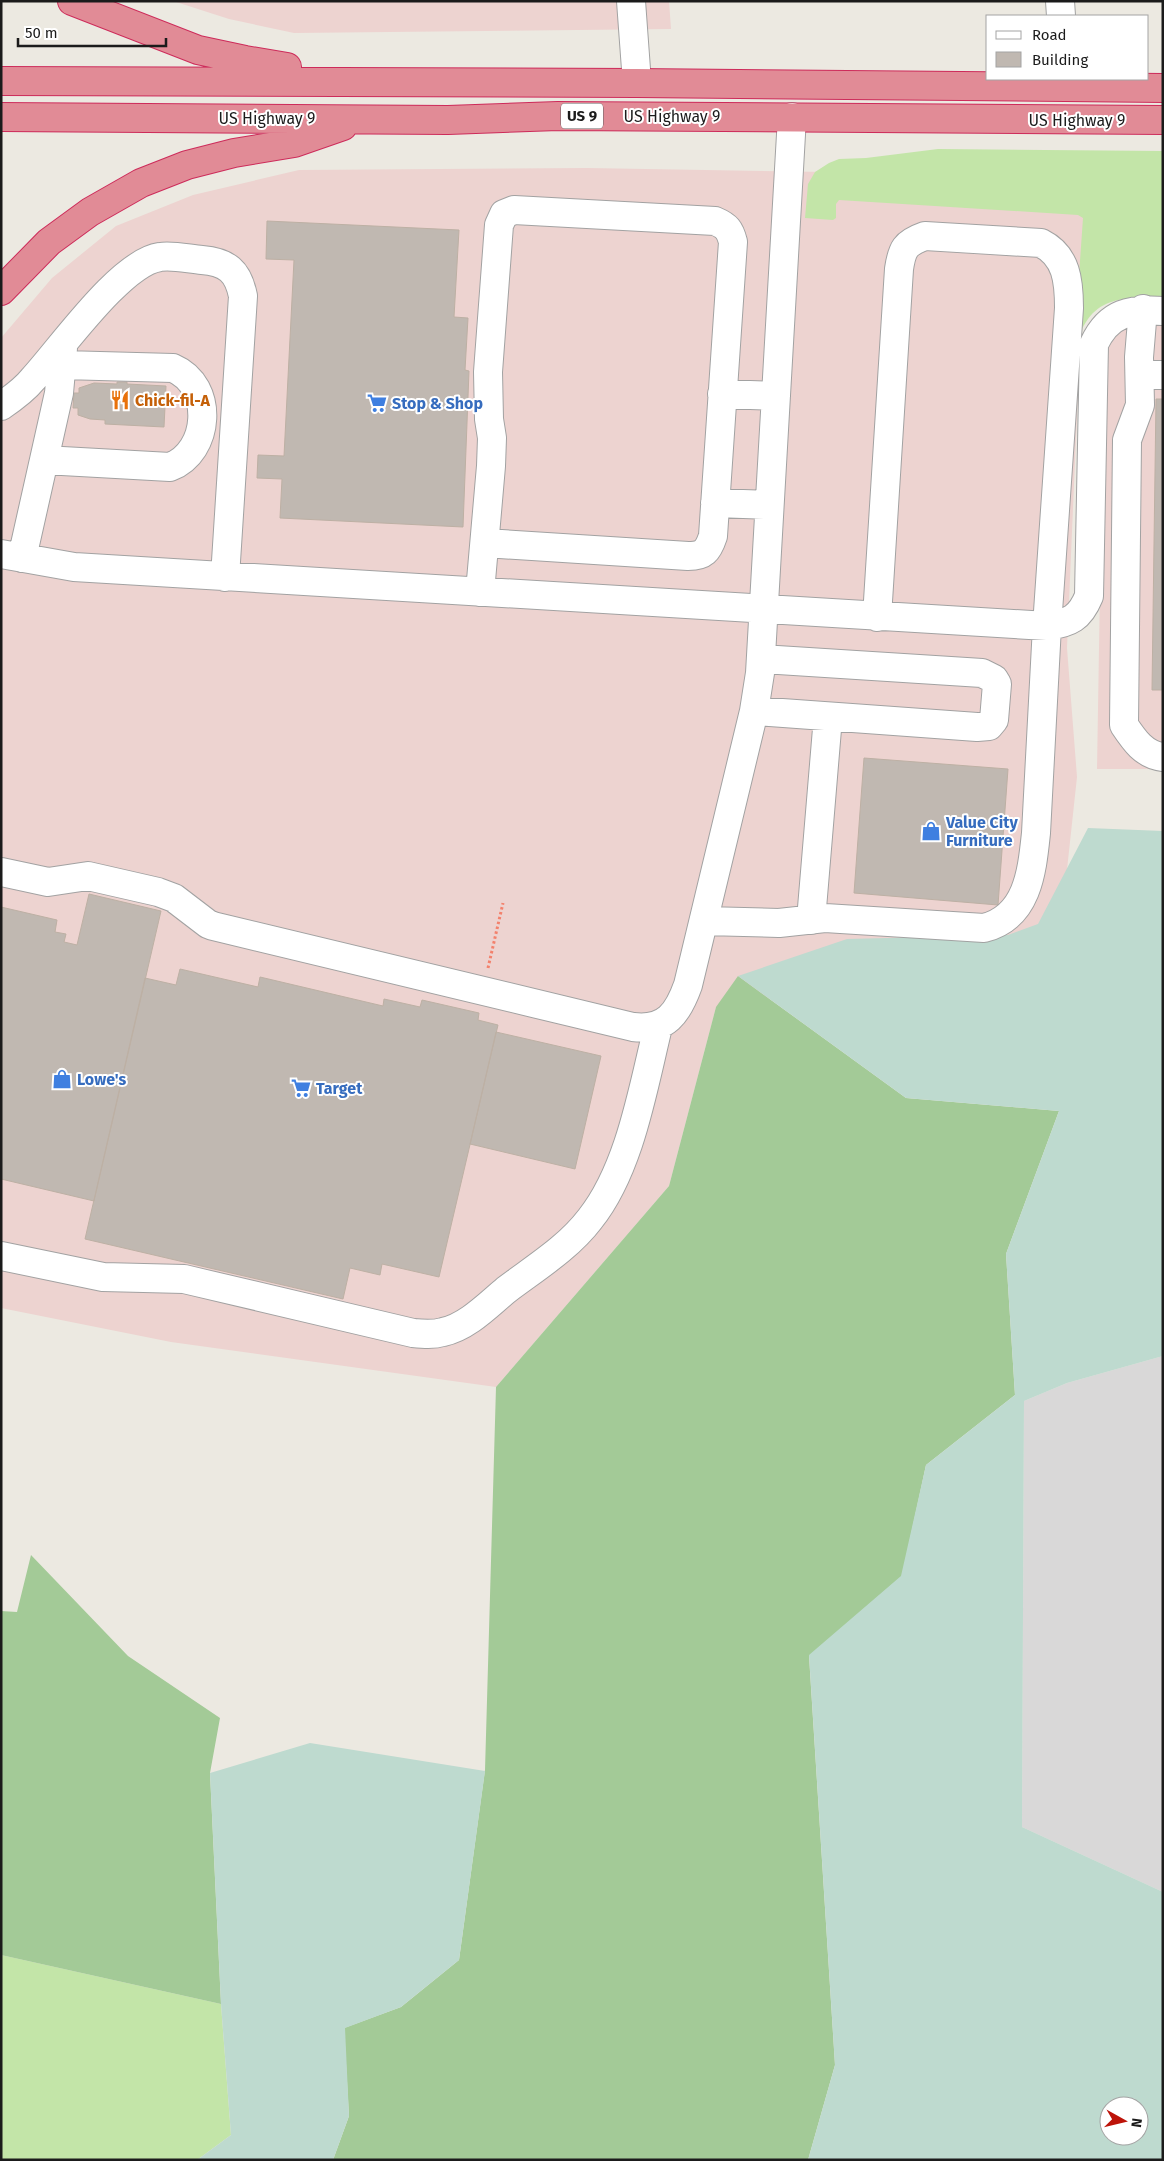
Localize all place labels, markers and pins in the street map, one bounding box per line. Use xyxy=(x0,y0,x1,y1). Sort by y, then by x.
restaurant icon: Chick-fil-A xyxy=(109,389,131,411)
place label: Chick-fil-A xyxy=(135,391,211,410)
supermarket icon: Stop & Shop xyxy=(366,392,388,414)
place label: Stop & Shop xyxy=(392,394,483,413)
place label: Value City Furniture xyxy=(945,813,1018,850)
shop icon: Value City Furniture xyxy=(920,820,942,842)
shop icon: Lowe's xyxy=(51,1068,73,1090)
place label: Lowe's xyxy=(77,1070,126,1089)
supermarket icon: Target xyxy=(290,1077,312,1099)
place label: Target xyxy=(316,1079,363,1098)

